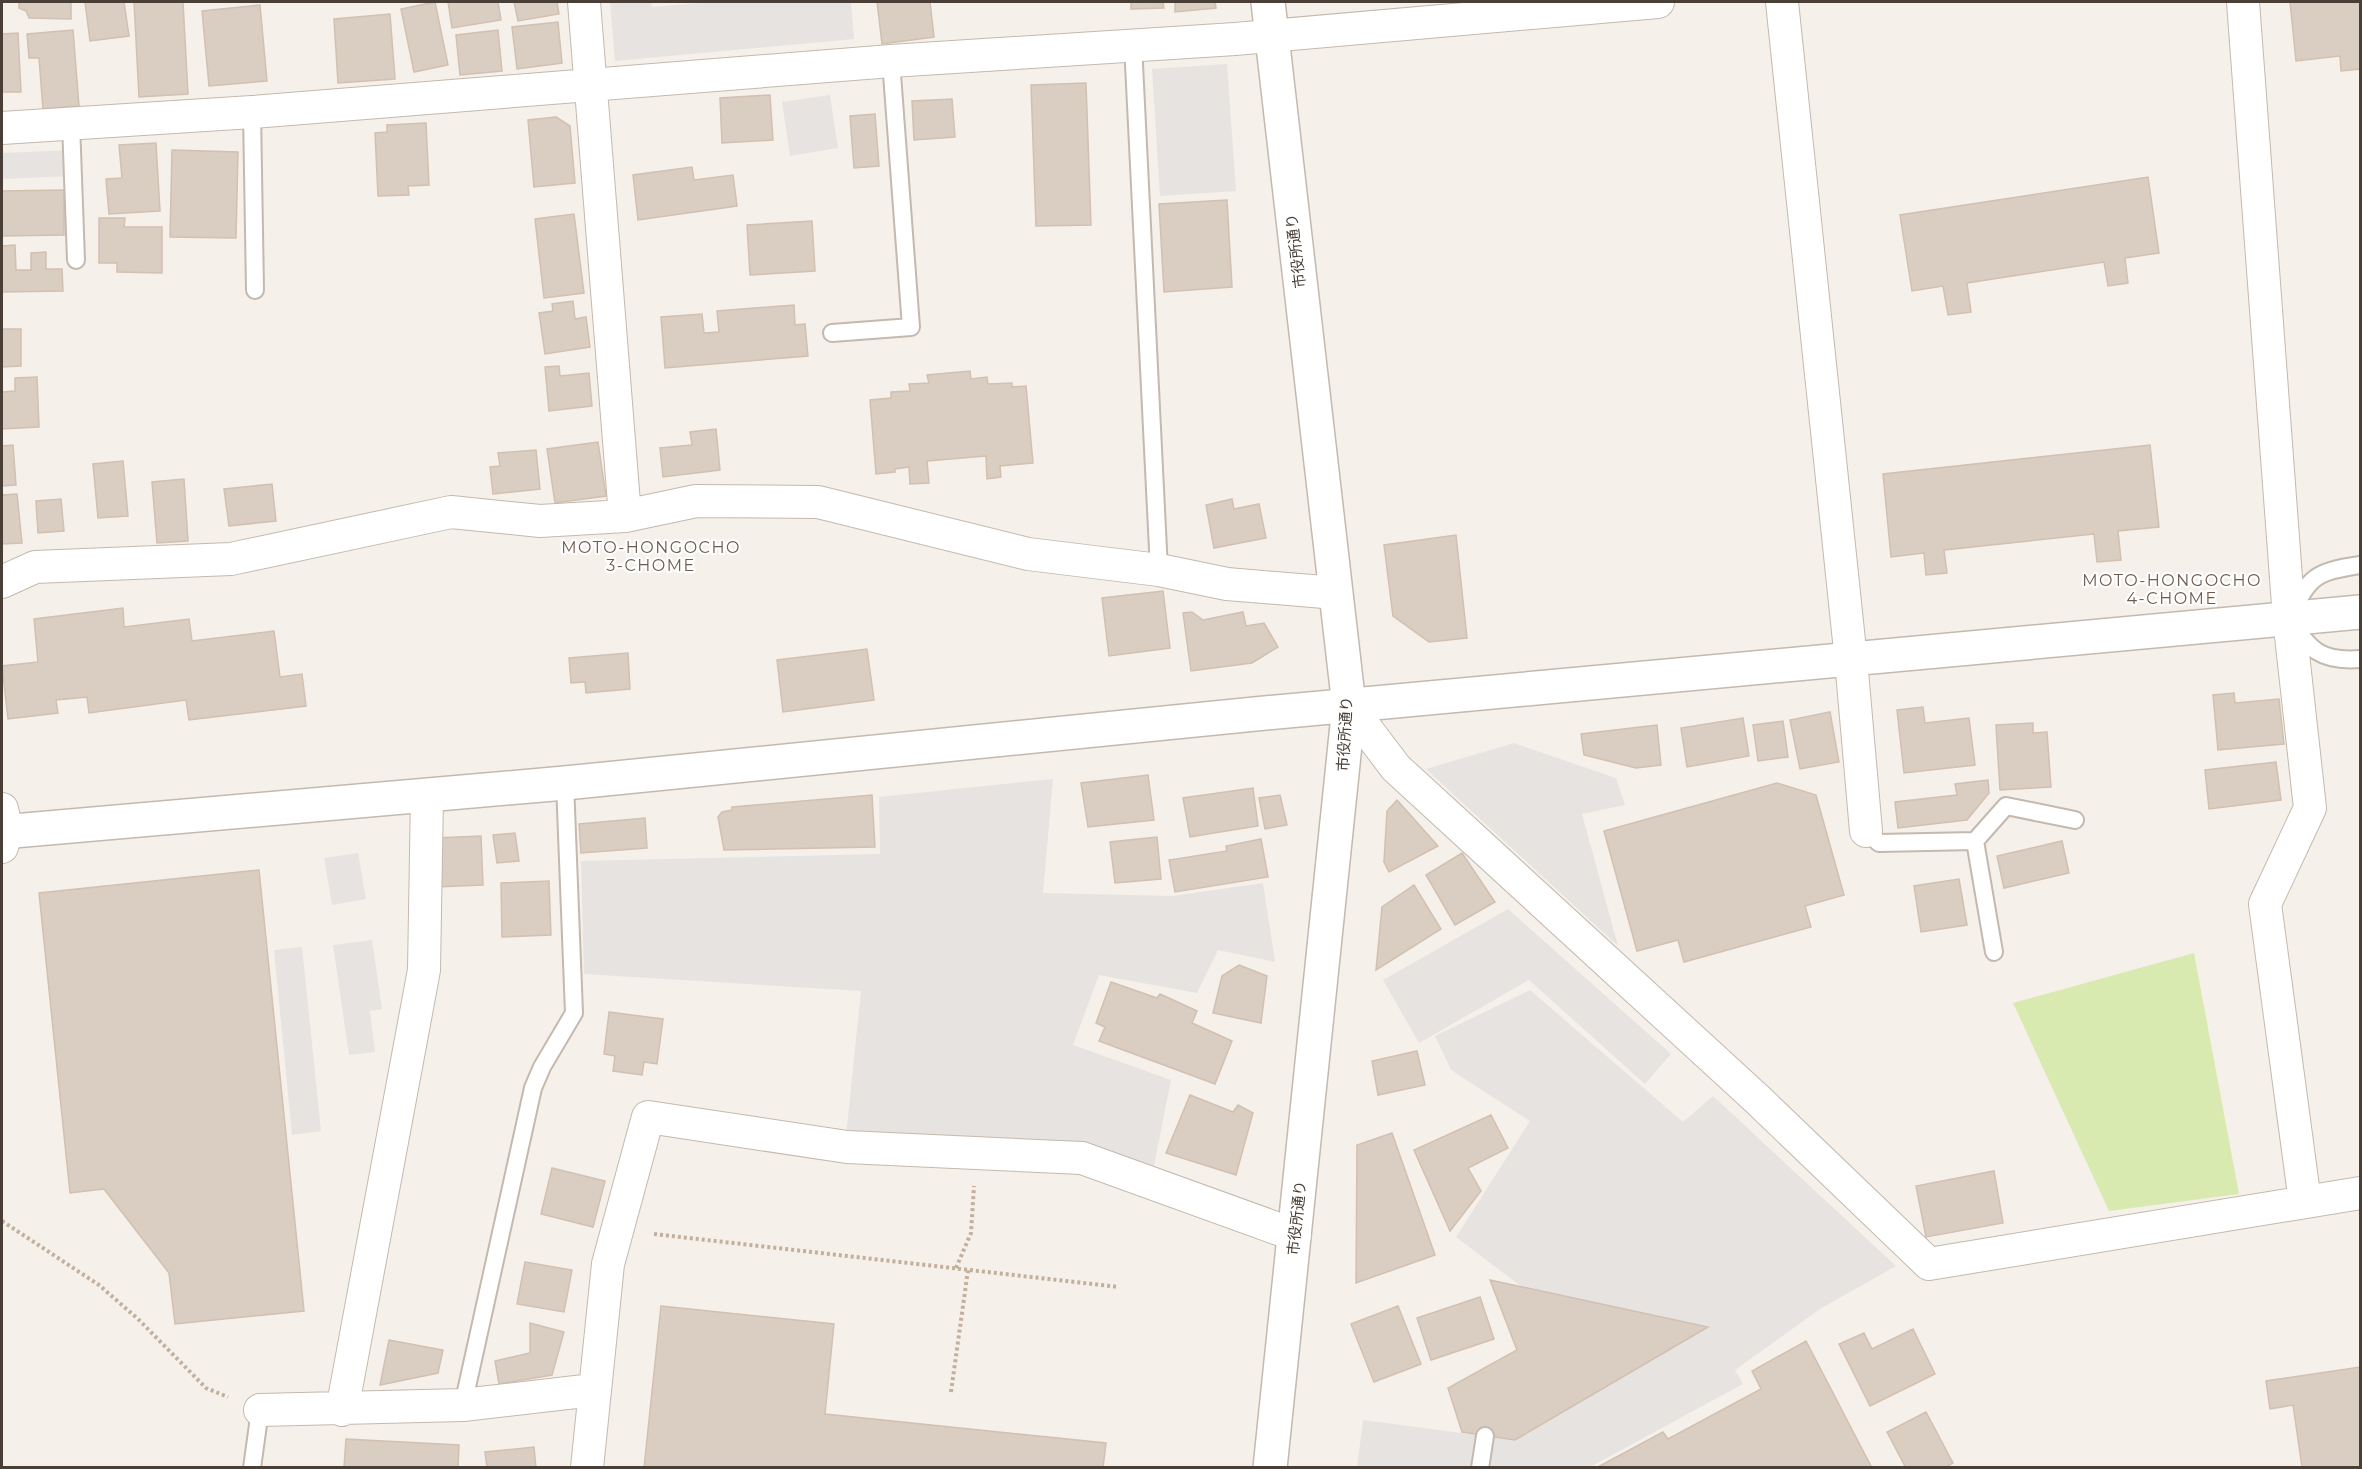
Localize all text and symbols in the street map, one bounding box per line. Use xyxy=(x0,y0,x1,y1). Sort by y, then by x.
street label: 市役所通り xyxy=(1282,213,1310,289)
district label: MOTO-HONGOCHO 3-CHOME xyxy=(561,538,741,575)
district label: MOTO-HONGOCHO 4-CHOME xyxy=(2082,571,2262,608)
street label: 市役所通り xyxy=(1333,696,1356,772)
street label: 市役所通り xyxy=(1283,1180,1310,1256)

